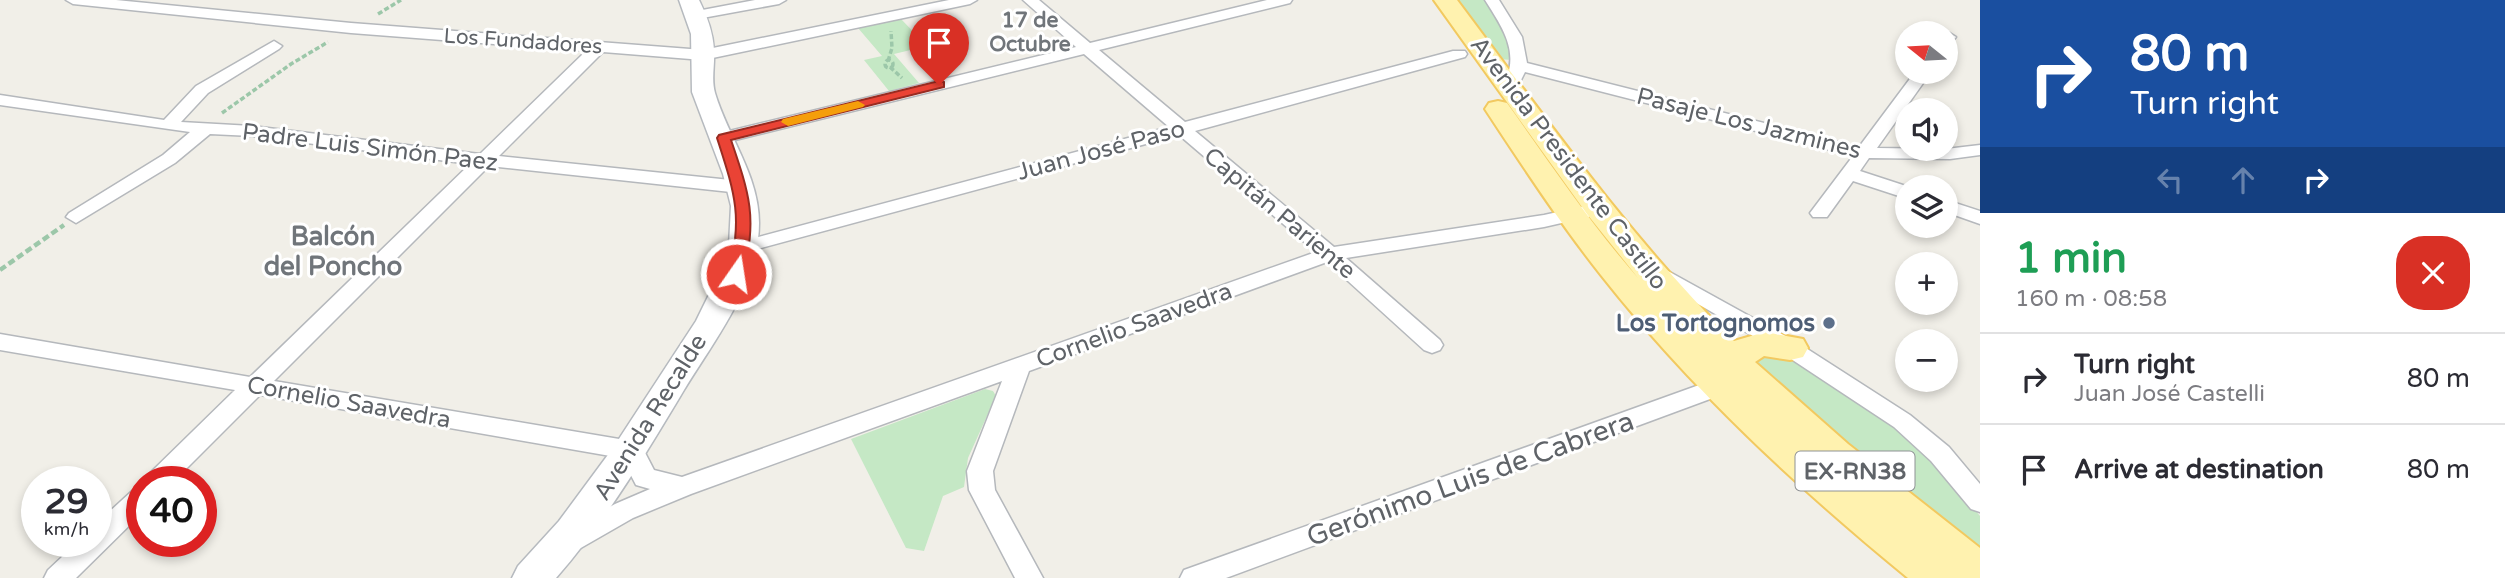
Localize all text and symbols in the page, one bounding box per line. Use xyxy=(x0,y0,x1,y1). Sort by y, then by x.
district label: 17 de Octubre xyxy=(989,8,1071,57)
pin xyxy=(909,13,969,85)
north arrow xyxy=(1895,21,1958,84)
map controls xyxy=(1895,21,1958,392)
street label: Los Fundadores xyxy=(443,23,603,60)
icon: arrive xyxy=(920,24,958,62)
text: 80 m xyxy=(2130,25,2249,84)
icon: right xyxy=(2015,28,2106,119)
street label: Avenida Presidente Castillo xyxy=(1464,31,1673,296)
street label: Pasaje Los Jazmines xyxy=(1634,82,1864,165)
text: Turn right xyxy=(2130,85,2279,123)
button: sound xyxy=(1895,98,1958,161)
street label: Juan José Paso xyxy=(1014,114,1188,187)
street label: Padre Luis Simón Paez xyxy=(240,117,500,178)
street label: Capitán Pariente xyxy=(1198,141,1362,285)
icon: left xyxy=(2151,161,2189,199)
icon: ahead xyxy=(2224,161,2262,199)
icon: right xyxy=(2297,161,2335,199)
button: layers xyxy=(1895,175,1958,238)
district label: Balcón del Poncho xyxy=(264,221,402,282)
text: 1 min xyxy=(2015,233,2127,284)
button: close xyxy=(2396,236,2470,310)
position arrow xyxy=(699,237,773,311)
button: + xyxy=(1895,252,1958,315)
street label: Cornelio Saavedra xyxy=(1032,277,1236,374)
text: 160 m · 08:58 xyxy=(2015,285,2167,313)
place label: Los Tortognomos xyxy=(1616,309,1815,338)
marker: Los Tortognomos xyxy=(1821,315,1837,331)
street label: Avenida Recalde xyxy=(588,329,713,506)
button: − xyxy=(1895,329,1958,392)
text: Turn right xyxy=(2074,349,2195,380)
icon: right xyxy=(2015,360,2053,398)
text: 80 m xyxy=(2407,363,2470,394)
street label: Cornelio Saavedra xyxy=(245,370,453,435)
text: Juan José Castelli xyxy=(2074,380,2265,408)
street label: Gerónimo Luis de Cabrera xyxy=(1302,404,1639,554)
icon: arrive xyxy=(2015,451,2053,489)
road number: EX-RN38 xyxy=(1796,452,1914,491)
text: Arrive at destination xyxy=(2074,454,2324,485)
text: 80 m xyxy=(2407,454,2470,485)
speed limit sign: 40 xyxy=(126,466,217,557)
text: 29 xyxy=(45,481,88,523)
text: km/h xyxy=(44,518,89,540)

